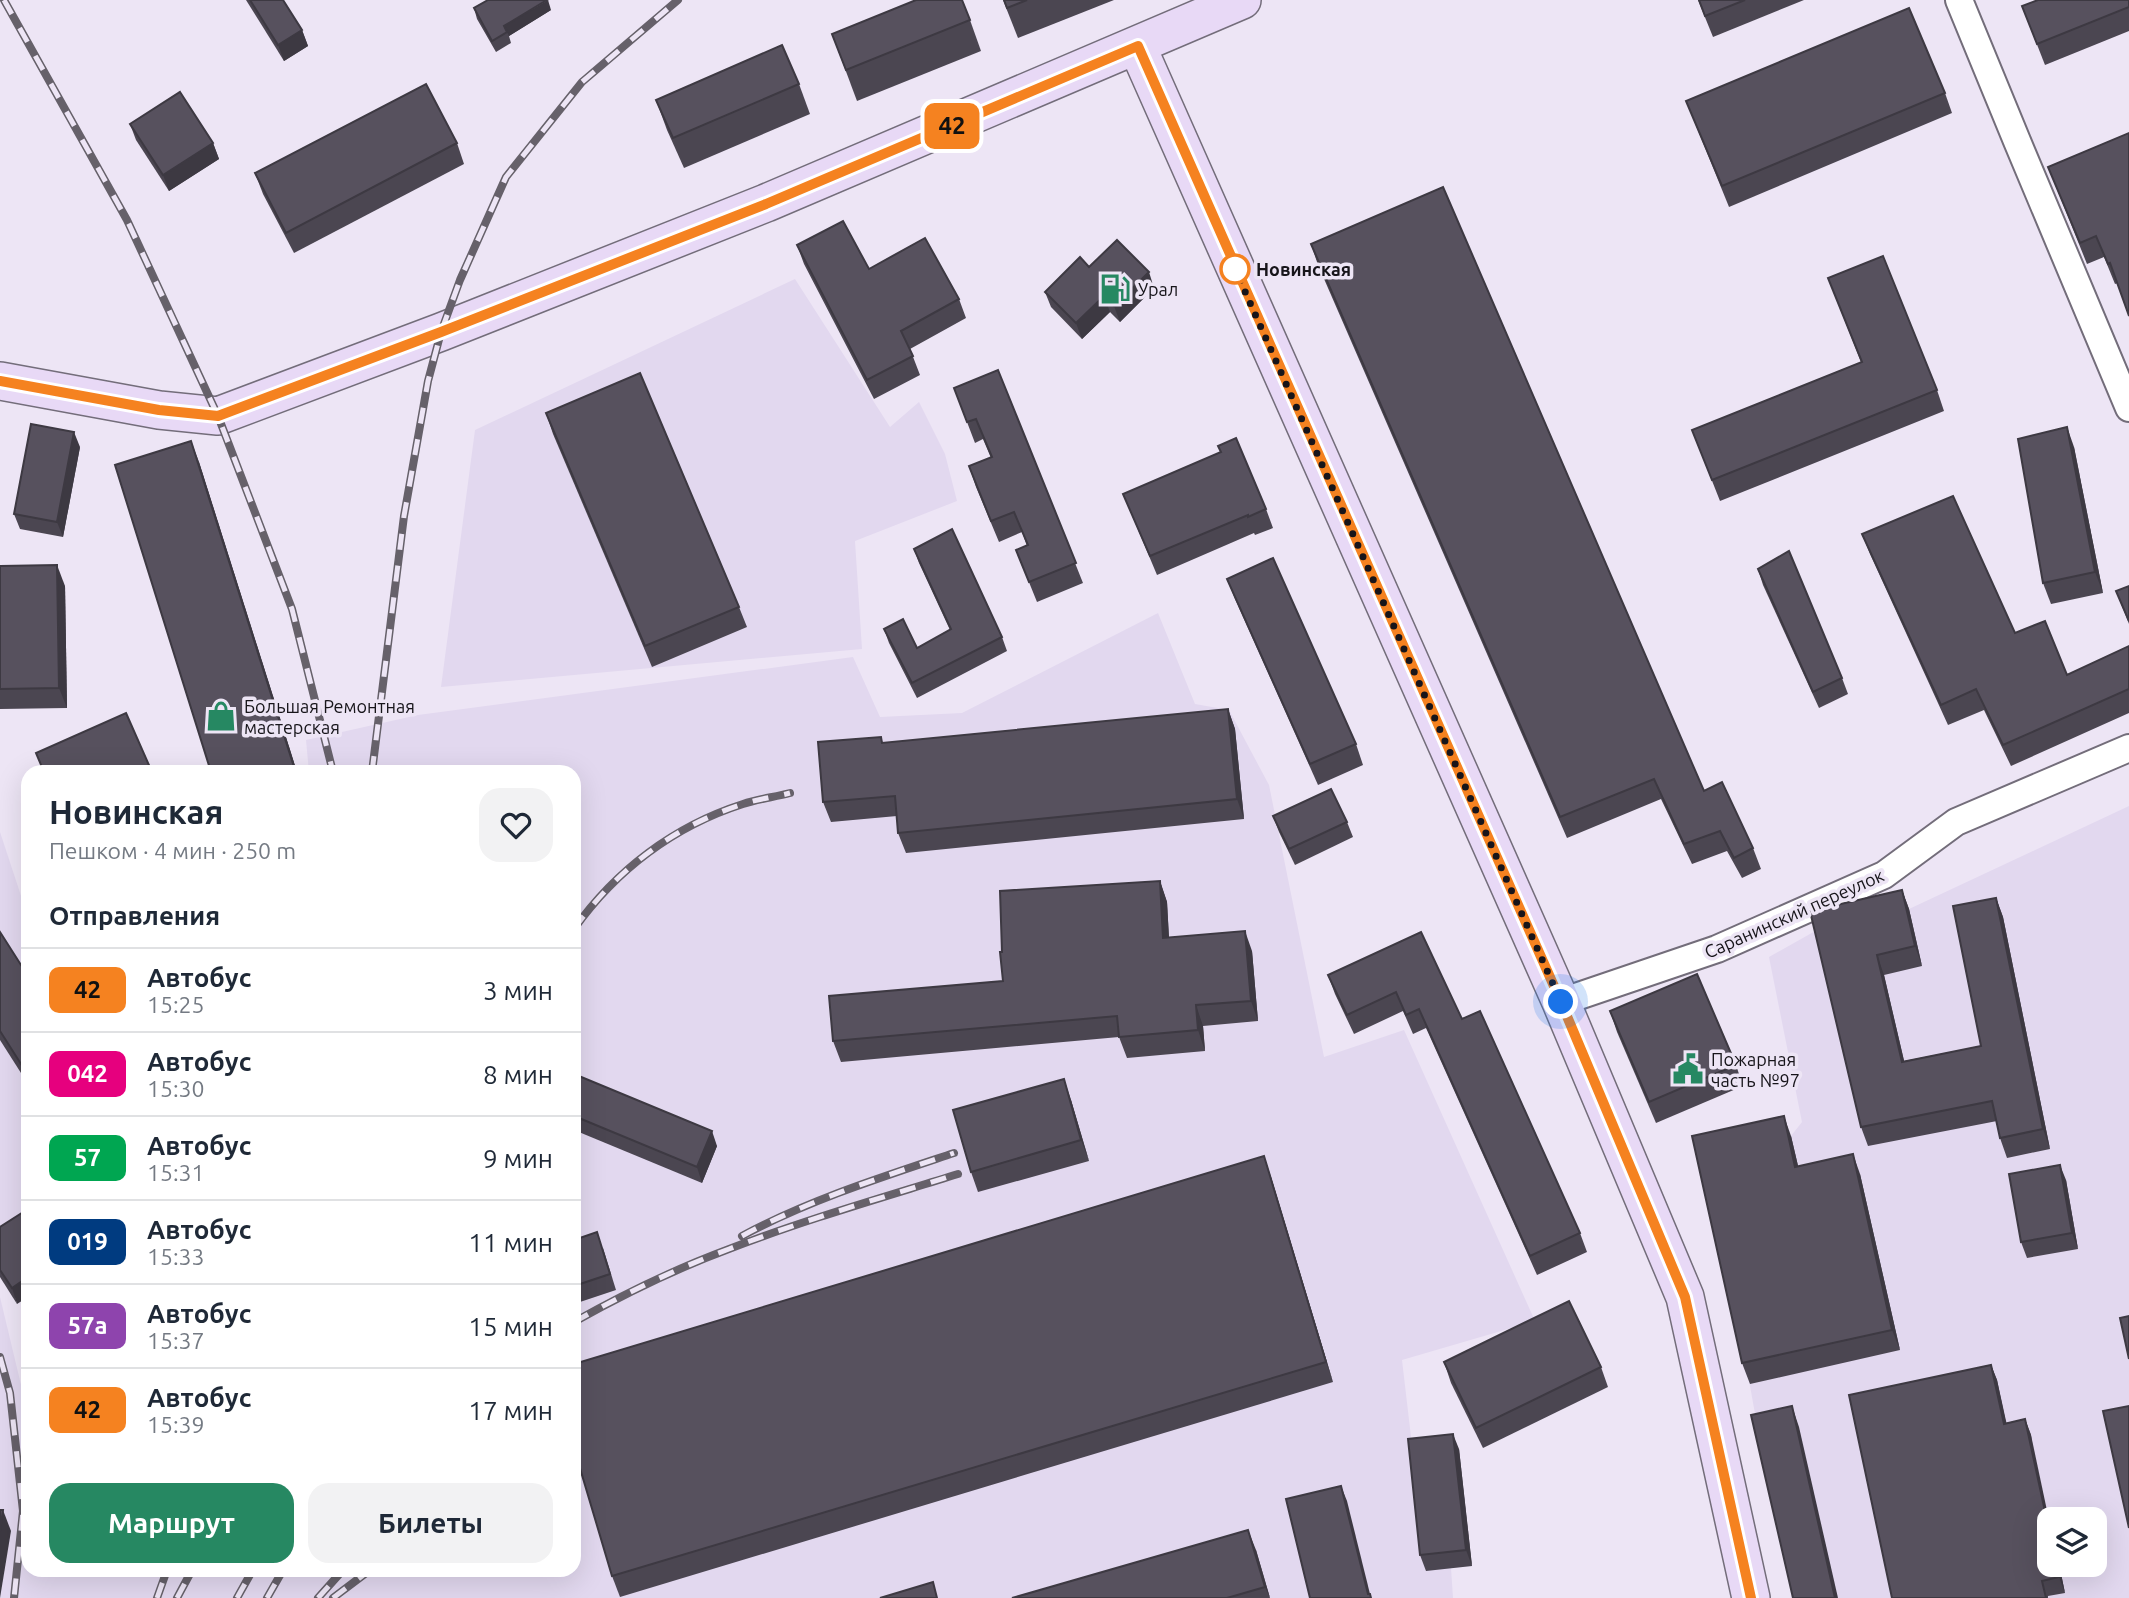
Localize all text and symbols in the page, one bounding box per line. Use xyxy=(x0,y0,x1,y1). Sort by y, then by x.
line badge: 42 xyxy=(920,103,984,149)
text: 42 xyxy=(938,112,966,139)
marker: Новинская xyxy=(1220,254,1250,284)
place label: Новинская xyxy=(1256,259,1351,279)
fuel station icon: Урал xyxy=(1098,272,1132,306)
place label: Урал xyxy=(1138,279,1178,299)
place label: Большая Ремонтная мастерская xyxy=(244,696,415,737)
shop icon: Большая Ремонтная мастерская xyxy=(204,699,238,733)
button: heart xyxy=(479,788,553,862)
text: Новинская xyxy=(49,793,223,830)
text: Пешком · 4 мин · 250 m xyxy=(49,838,296,863)
street label: Саранинский переулок xyxy=(1701,864,1887,962)
text: Отправления xyxy=(49,901,220,930)
text: Автобус xyxy=(147,963,251,992)
text: 42 xyxy=(74,976,101,1003)
text: 3 мин xyxy=(483,976,553,1005)
your location xyxy=(1543,984,1578,1019)
text: 15:25 xyxy=(147,992,205,1017)
text: Автобус xyxy=(147,1047,251,1076)
place label: Пожарная часть №97 xyxy=(1711,1049,1800,1090)
public building icon: Пожарная часть №97 xyxy=(1671,1052,1705,1086)
text: 042 xyxy=(67,1060,108,1087)
text: 8 мин xyxy=(483,1060,553,1089)
text: 15:30 xyxy=(147,1076,205,1101)
text: Автобус xyxy=(147,1131,251,1160)
text: 57 xyxy=(74,1144,101,1171)
text: 9 мин xyxy=(483,1144,553,1173)
text: 15:31 xyxy=(147,1160,205,1185)
text: Автобус xyxy=(147,1215,251,1244)
text: 019 xyxy=(67,1228,108,1255)
text: 11 мин xyxy=(468,1228,553,1257)
text: 15:33 xyxy=(147,1244,205,1269)
text: Автобус xyxy=(147,1299,251,1328)
text: 57а xyxy=(67,1312,108,1339)
text: 15 мин xyxy=(468,1312,553,1341)
text: 15:37 xyxy=(147,1328,205,1353)
text: Автобус xyxy=(147,1383,251,1412)
text: 42 xyxy=(74,1396,101,1423)
text: 17 мин xyxy=(468,1396,553,1425)
text: 15:39 xyxy=(147,1412,205,1437)
button: Маршрут xyxy=(49,1483,294,1563)
button: Билеты xyxy=(308,1483,553,1563)
map controls xyxy=(2037,1507,2107,1577)
button: layers xyxy=(2037,1507,2107,1577)

